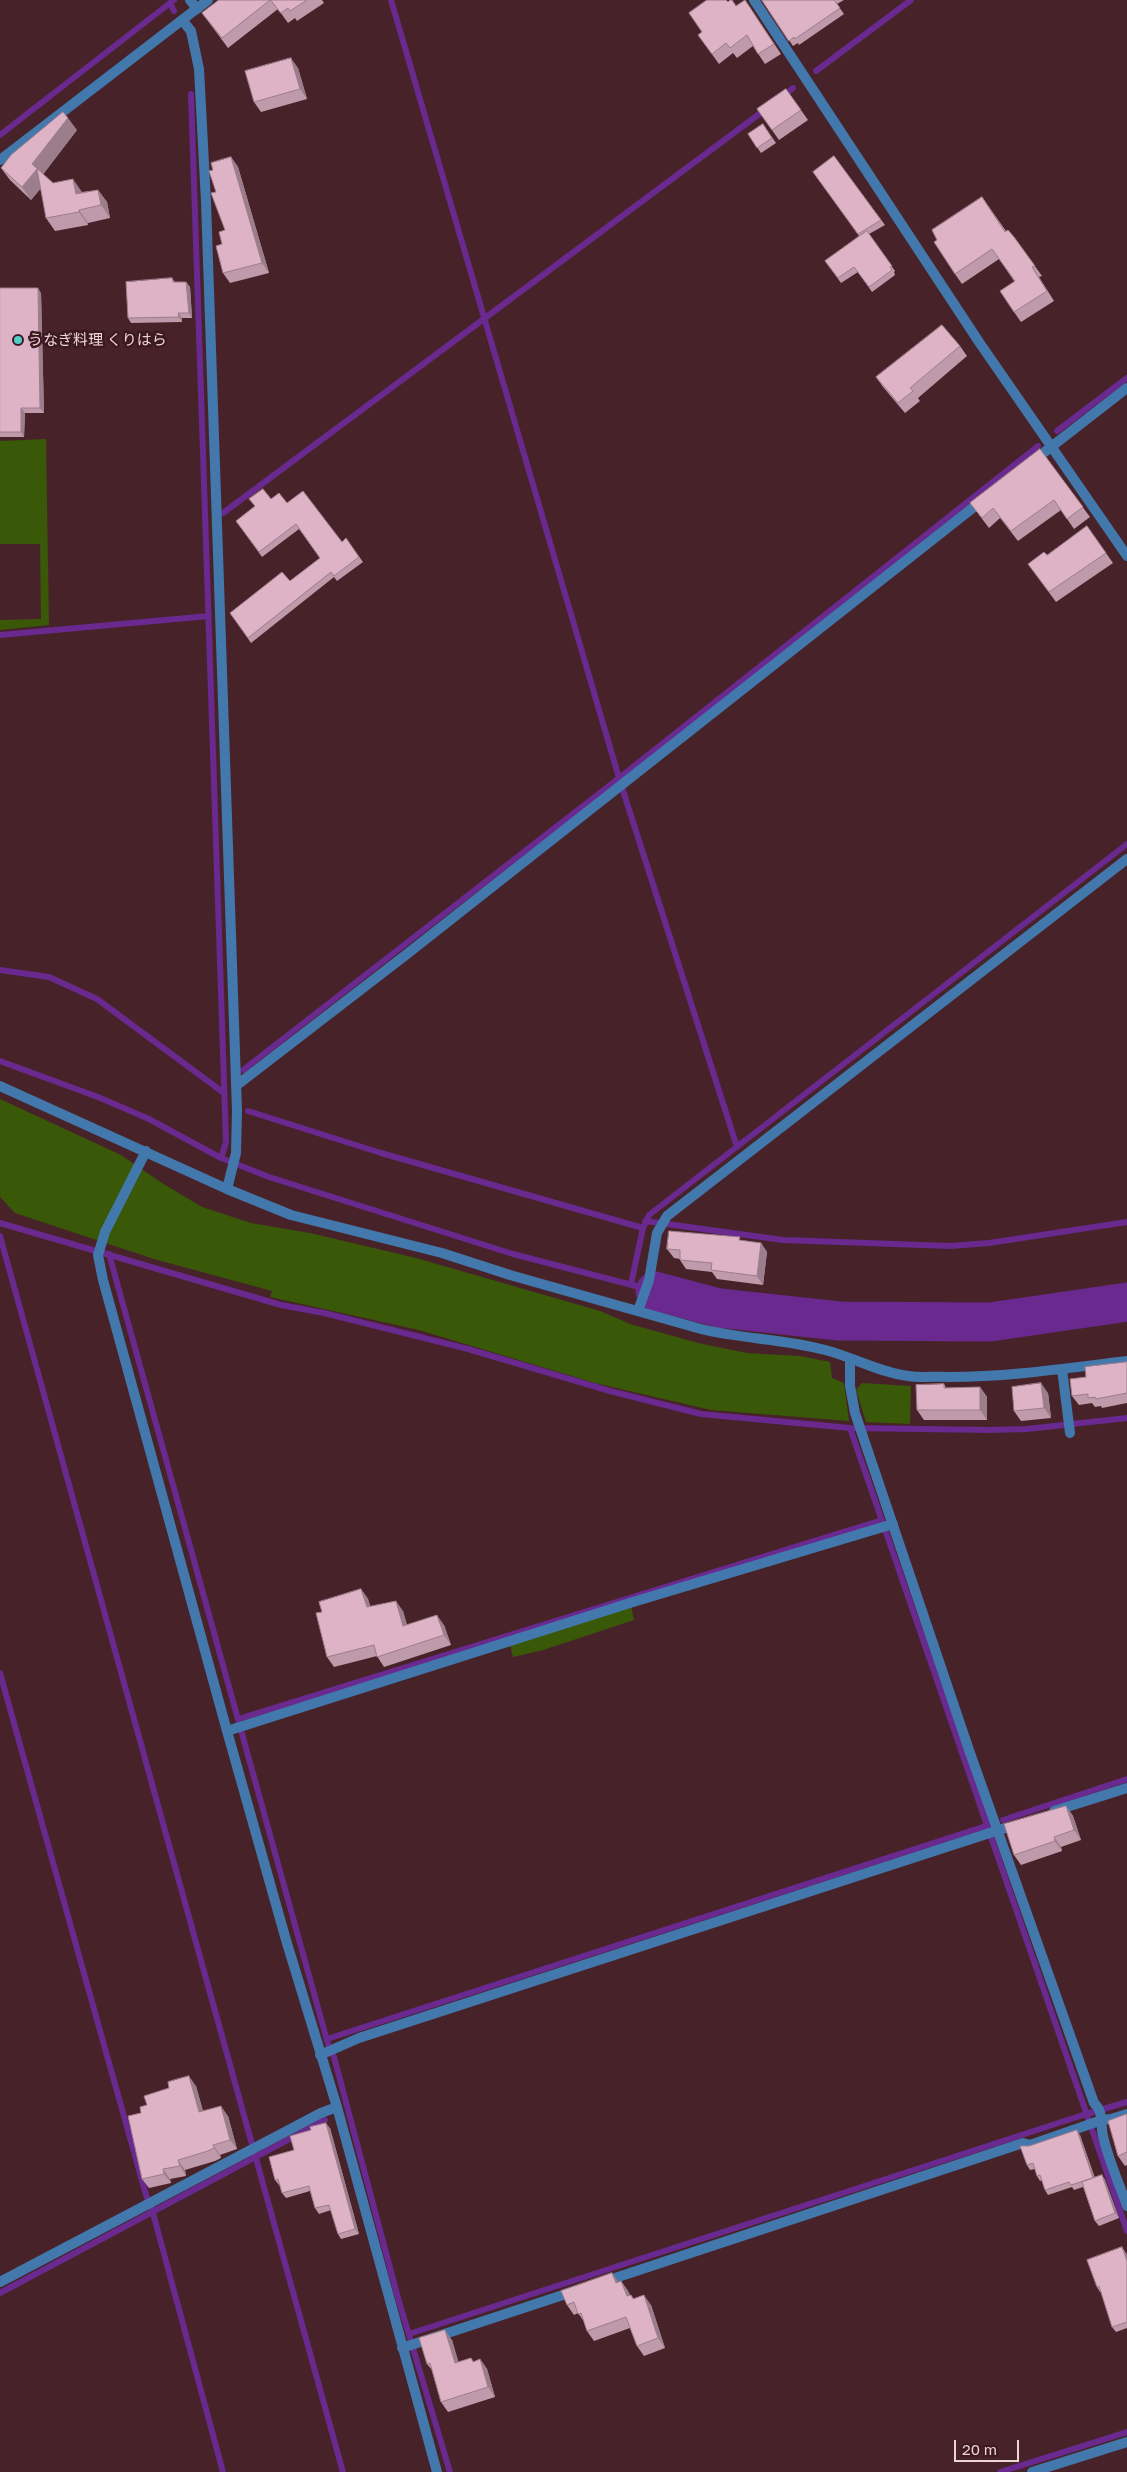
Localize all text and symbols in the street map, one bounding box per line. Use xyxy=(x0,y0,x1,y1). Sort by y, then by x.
place label: うなぎ料理 くりはら xyxy=(28,331,167,349)
marker: うなぎ料理 くりはら xyxy=(12,334,24,346)
scale bar xyxy=(957,2430,1022,2462)
text: 20 m xyxy=(962,2440,997,2458)

